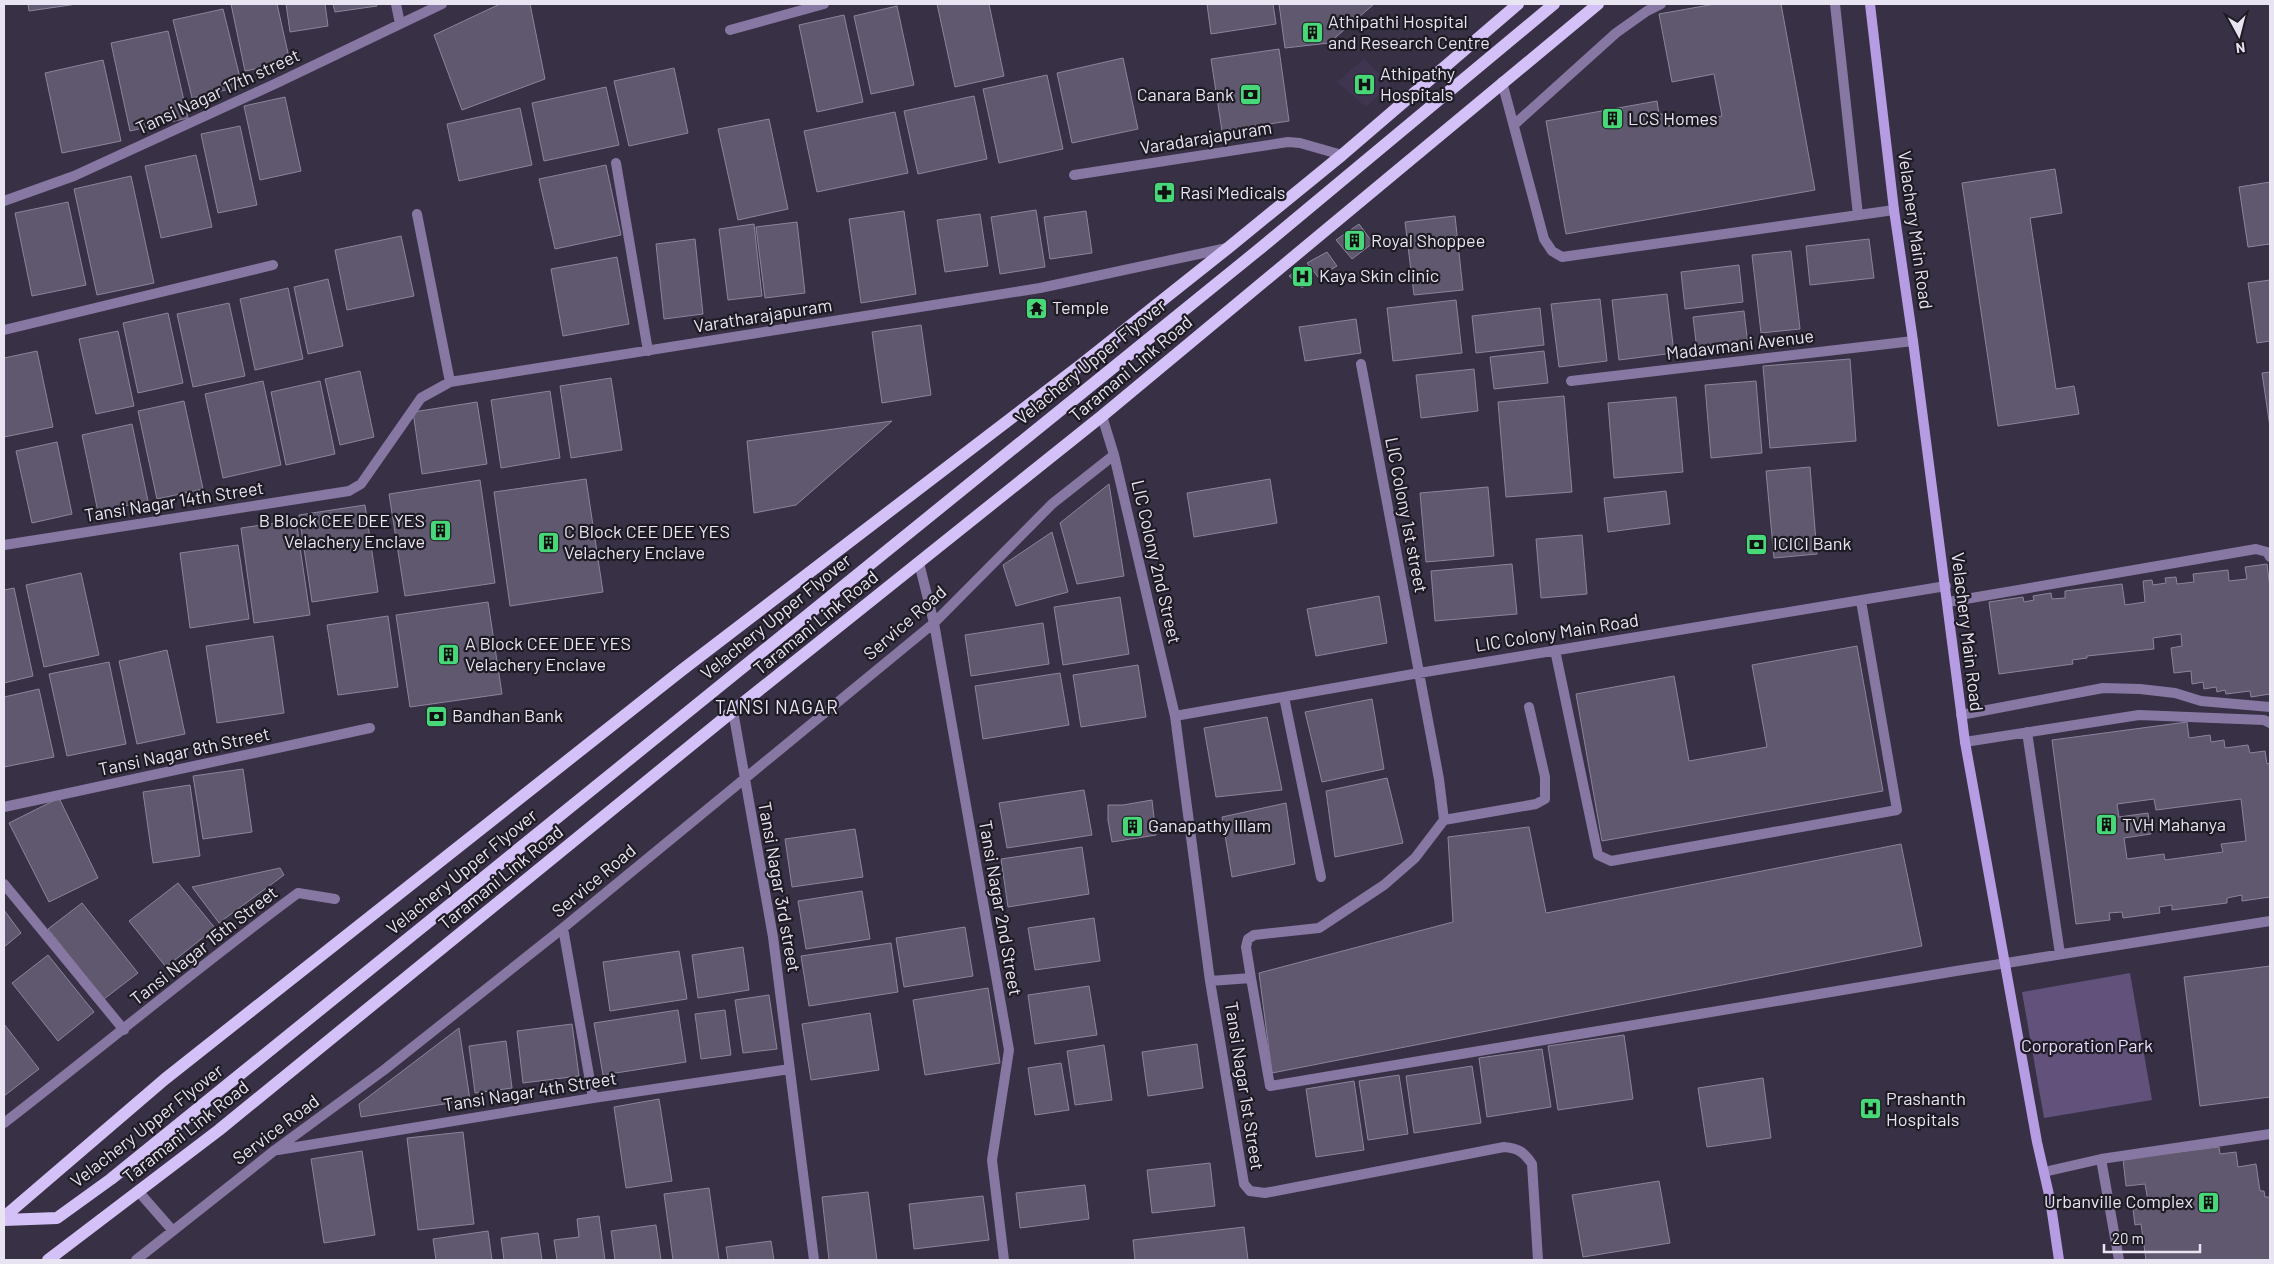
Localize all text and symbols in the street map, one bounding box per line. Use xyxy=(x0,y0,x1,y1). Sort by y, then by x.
place label: Athipathi Hospital and Research Centre xyxy=(1328,10,1490,53)
north arrow xyxy=(2214,10,2264,60)
building icon: Athipathi Hospital and Research Centre xyxy=(1300,20,1324,44)
text: N xyxy=(2235,39,2246,57)
street label: Tansi Nagar 17th street xyxy=(132,44,303,139)
place label: Athipathy Hospitals xyxy=(1380,62,1455,105)
hospital icon: Athipathy Hospitals xyxy=(1352,72,1376,96)
place label: Canara Bank xyxy=(1137,83,1234,105)
bank icon: Canara Bank xyxy=(1238,83,1262,107)
building icon: LCS Homes xyxy=(1600,107,1624,131)
place label: LCS Homes xyxy=(1628,107,1718,129)
street label: Varadarajapuram xyxy=(1138,116,1273,158)
street label: Velachery Main Road xyxy=(1894,149,1938,311)
pharmacy icon: Rasi Medicals xyxy=(1152,181,1176,205)
place label: Rasi Medicals xyxy=(1180,181,1285,203)
building icon: Royal Shoppee xyxy=(1343,229,1367,253)
place label: Royal Shoppee xyxy=(1371,229,1485,251)
hospital icon: Kaya Skin clinic xyxy=(1291,264,1315,288)
place label: Kaya Skin clinic xyxy=(1319,264,1439,286)
street label: Varatharajapuram xyxy=(692,293,833,337)
street label: Velachery Upper Flyover xyxy=(1011,293,1170,429)
temple icon: Temple xyxy=(1024,296,1048,320)
place label: Temple xyxy=(1052,296,1109,318)
street label: Taramani Link Road xyxy=(1064,310,1196,426)
street label: Madavmani Avenue xyxy=(1665,324,1815,364)
street label: LIC Colony 1st street xyxy=(1381,435,1433,594)
street label: Tansi Nagar 14th Street xyxy=(83,476,265,526)
street label: LIC Colony 2nd Street xyxy=(1127,478,1187,646)
place label: B Block CEE DEE YES Velachery Enclave xyxy=(259,509,425,552)
building icon: B Block CEE DEE YES Velachery Enclave xyxy=(429,519,453,543)
place label: C Block CEE DEE YES Velachery Enclave xyxy=(564,520,730,563)
building icon: C Block CEE DEE YES Velachery Enclave xyxy=(536,530,560,554)
bank icon: ICICI Bank xyxy=(1745,532,1769,556)
place label: ICICI Bank xyxy=(1773,532,1852,554)
street label: Velachery Upper Flyover xyxy=(696,548,855,684)
street label: Velachery Main Road xyxy=(1947,551,1989,713)
street label: Taramani Link Road xyxy=(749,565,882,679)
street label: Service Road xyxy=(858,580,950,664)
street label: LIC Colony Main Road xyxy=(1473,608,1640,656)
place label: A Block CEE DEE YES Velachery Enclave xyxy=(465,632,631,675)
building icon: A Block CEE DEE YES Velachery Enclave xyxy=(437,642,461,666)
district label: TANSI NAGAR xyxy=(715,695,839,718)
bank icon: Bandhan Bank xyxy=(424,704,448,728)
place label: Bandhan Bank xyxy=(452,704,563,726)
street label: Tansi Nagar 8th Street xyxy=(96,722,271,780)
street label: Tansi Nagar 3rd street xyxy=(754,800,806,974)
street label: Velachery Upper Flyover xyxy=(382,803,541,939)
building icon: TVH Mahanya xyxy=(2094,813,2118,837)
place label: TVH Mahanya xyxy=(2122,813,2226,835)
building icon: Ganapathy Illam xyxy=(1120,814,1144,838)
place label: Ganapathy Illam xyxy=(1148,814,1271,836)
street label: Tansi Nagar 2nd Street xyxy=(975,818,1027,997)
street label: Taramani Link Road xyxy=(434,820,567,934)
street label: Service Road xyxy=(547,839,640,922)
street label: Tansi Nagar 15th Street xyxy=(125,881,281,1009)
street label: Tansi Nagar 1st Street xyxy=(1221,1000,1269,1172)
park label: Corporation Park xyxy=(2021,1034,2153,1056)
street label: Velachery Upper Flyover xyxy=(66,1059,227,1192)
street label: Tansi Nagar 4th Street xyxy=(442,1066,618,1116)
street label: Taramani Link Road xyxy=(118,1075,253,1187)
place label: Prashanth Hospitals xyxy=(1886,1087,1966,1130)
street label: Service Road xyxy=(228,1090,323,1169)
hospital icon: Prashanth Hospitals xyxy=(1858,1097,1882,1121)
place label: Urbanville Complex xyxy=(2044,1190,2193,1212)
building icon: Urbanville Complex xyxy=(2197,1190,2221,1214)
scale bar xyxy=(2104,1222,2200,1254)
text: 20 m xyxy=(2112,1229,2144,1247)

